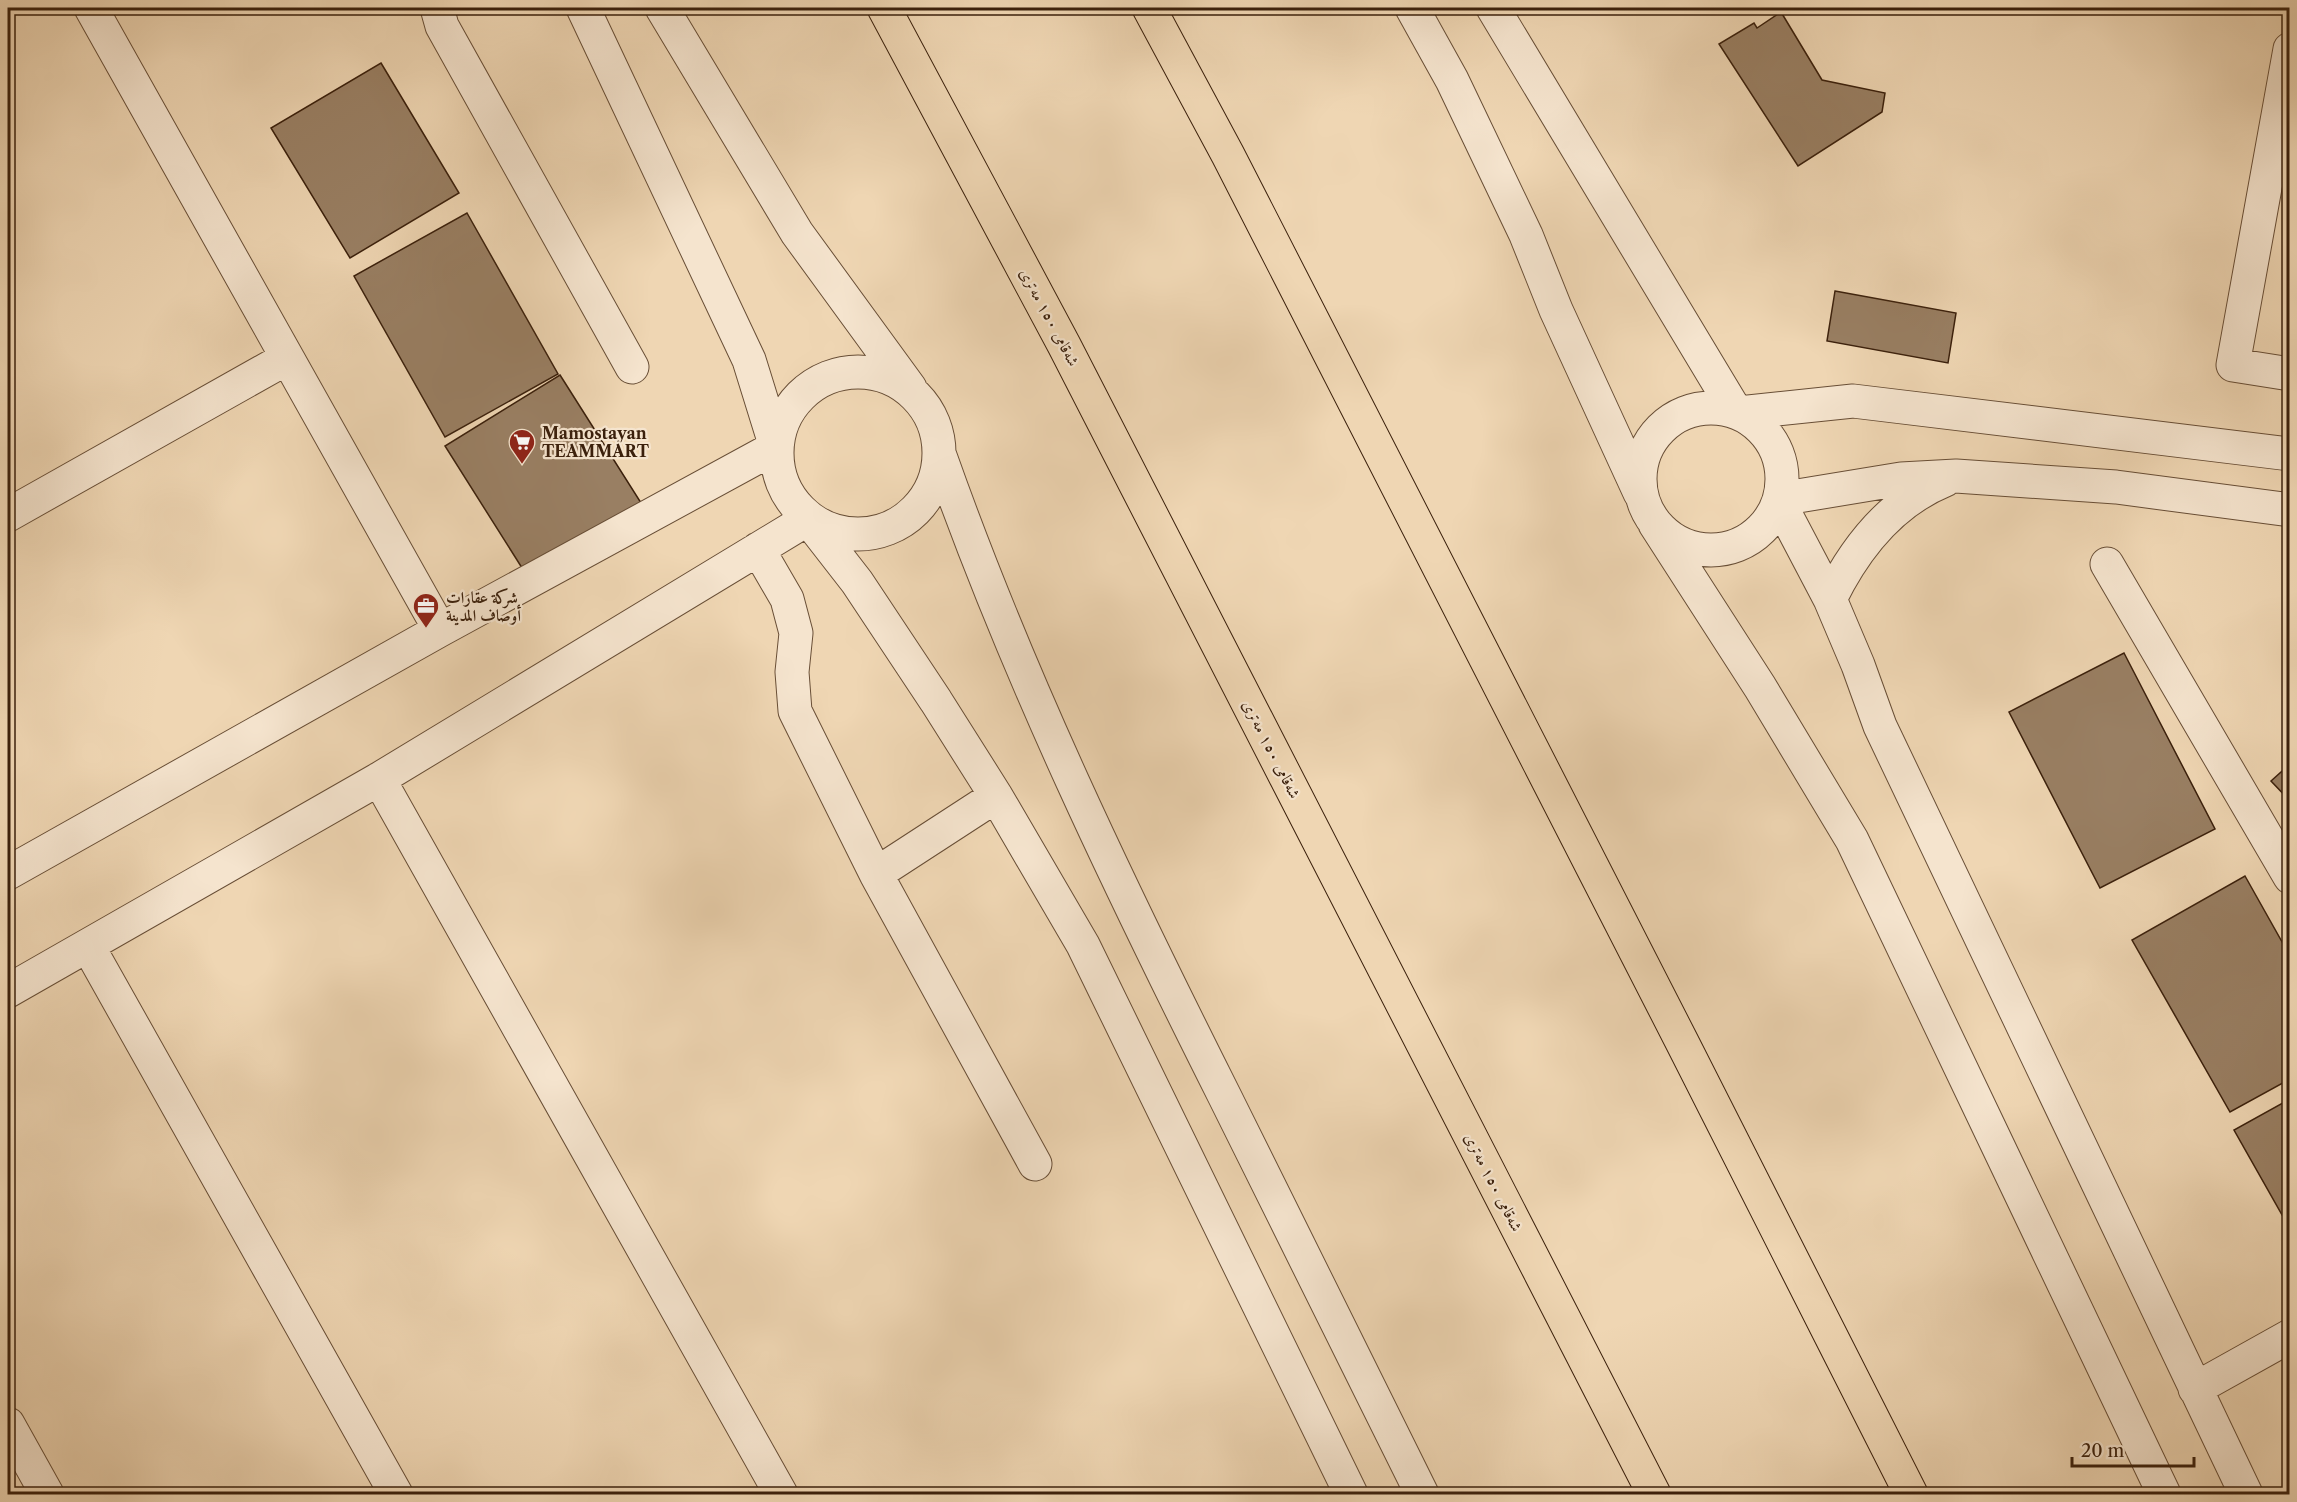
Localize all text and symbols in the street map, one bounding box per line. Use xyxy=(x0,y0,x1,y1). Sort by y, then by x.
street label: شەقامی ١٥٠ مەتری xyxy=(1016,265,1084,369)
place label: Mamostayan TEAMMART xyxy=(542,423,650,461)
supermarket icon: Mamostayan TEAMMART xyxy=(507,427,537,465)
place label: شركة عقارات أوصاف المدينة xyxy=(446,587,521,626)
office icon: شركة عقارات أوصاف المدينة xyxy=(411,591,441,629)
street label: شەقامی ١٥٠ مەتری xyxy=(1239,696,1305,802)
street label: شەقامی ١٥٠ مەتری xyxy=(1461,1129,1527,1235)
scale bar xyxy=(2072,1430,2194,1468)
text: 20 m xyxy=(2081,1440,2125,1462)

